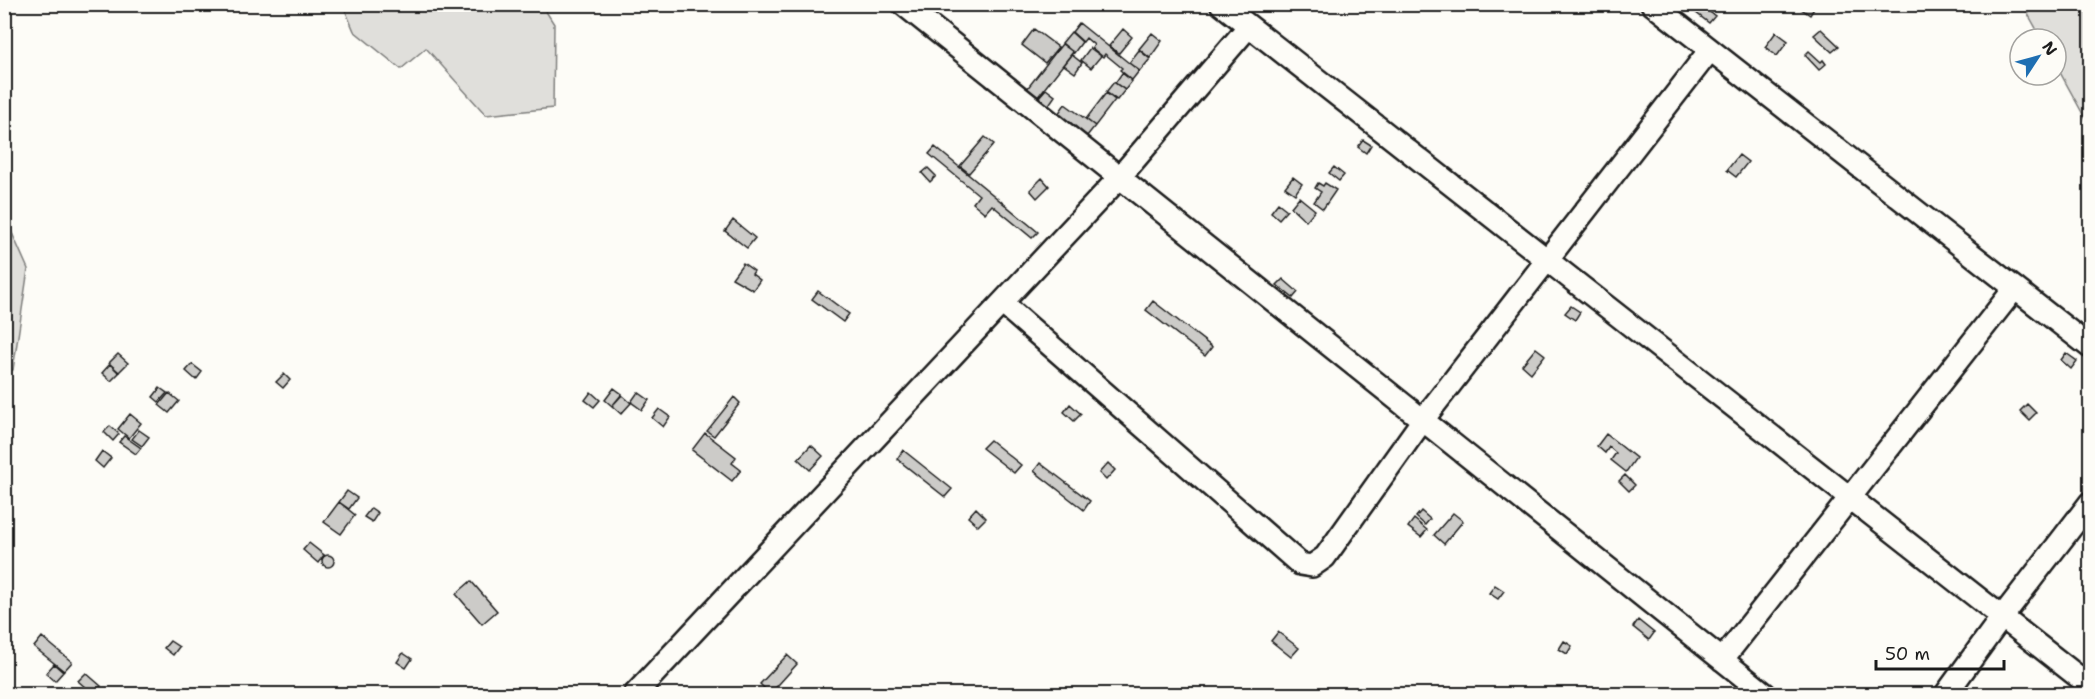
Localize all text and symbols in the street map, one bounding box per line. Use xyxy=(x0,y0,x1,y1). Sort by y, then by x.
north arrow xyxy=(2008,27,2068,87)
text: N xyxy=(2038,37,2062,60)
scale bar xyxy=(1876,633,2004,671)
text: 50 m xyxy=(1885,642,1930,666)

